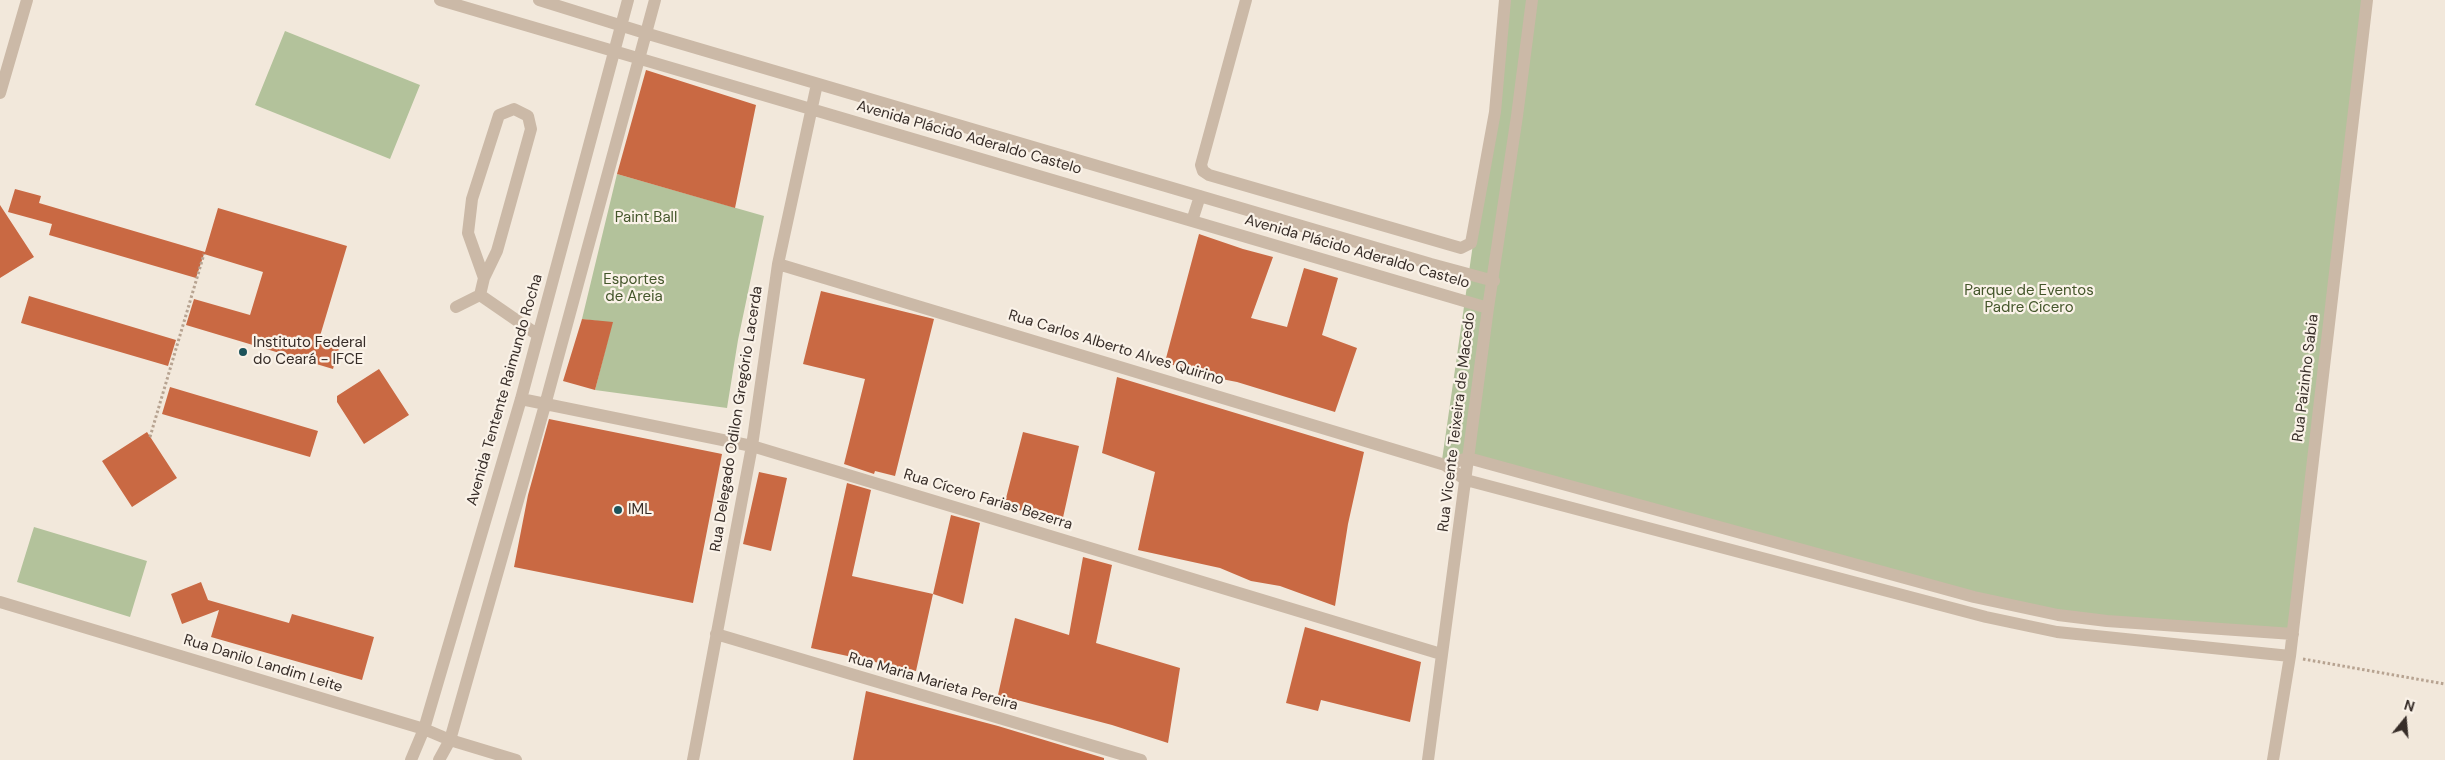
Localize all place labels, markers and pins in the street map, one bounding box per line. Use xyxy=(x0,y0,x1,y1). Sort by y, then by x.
place label: Instituto Federal do Ceará - IFCE xyxy=(253,334,366,369)
marker: Instituto Federal do Ceará - IFCE xyxy=(237,346,249,358)
place label: IML xyxy=(628,501,652,519)
marker: IML xyxy=(612,504,624,516)

